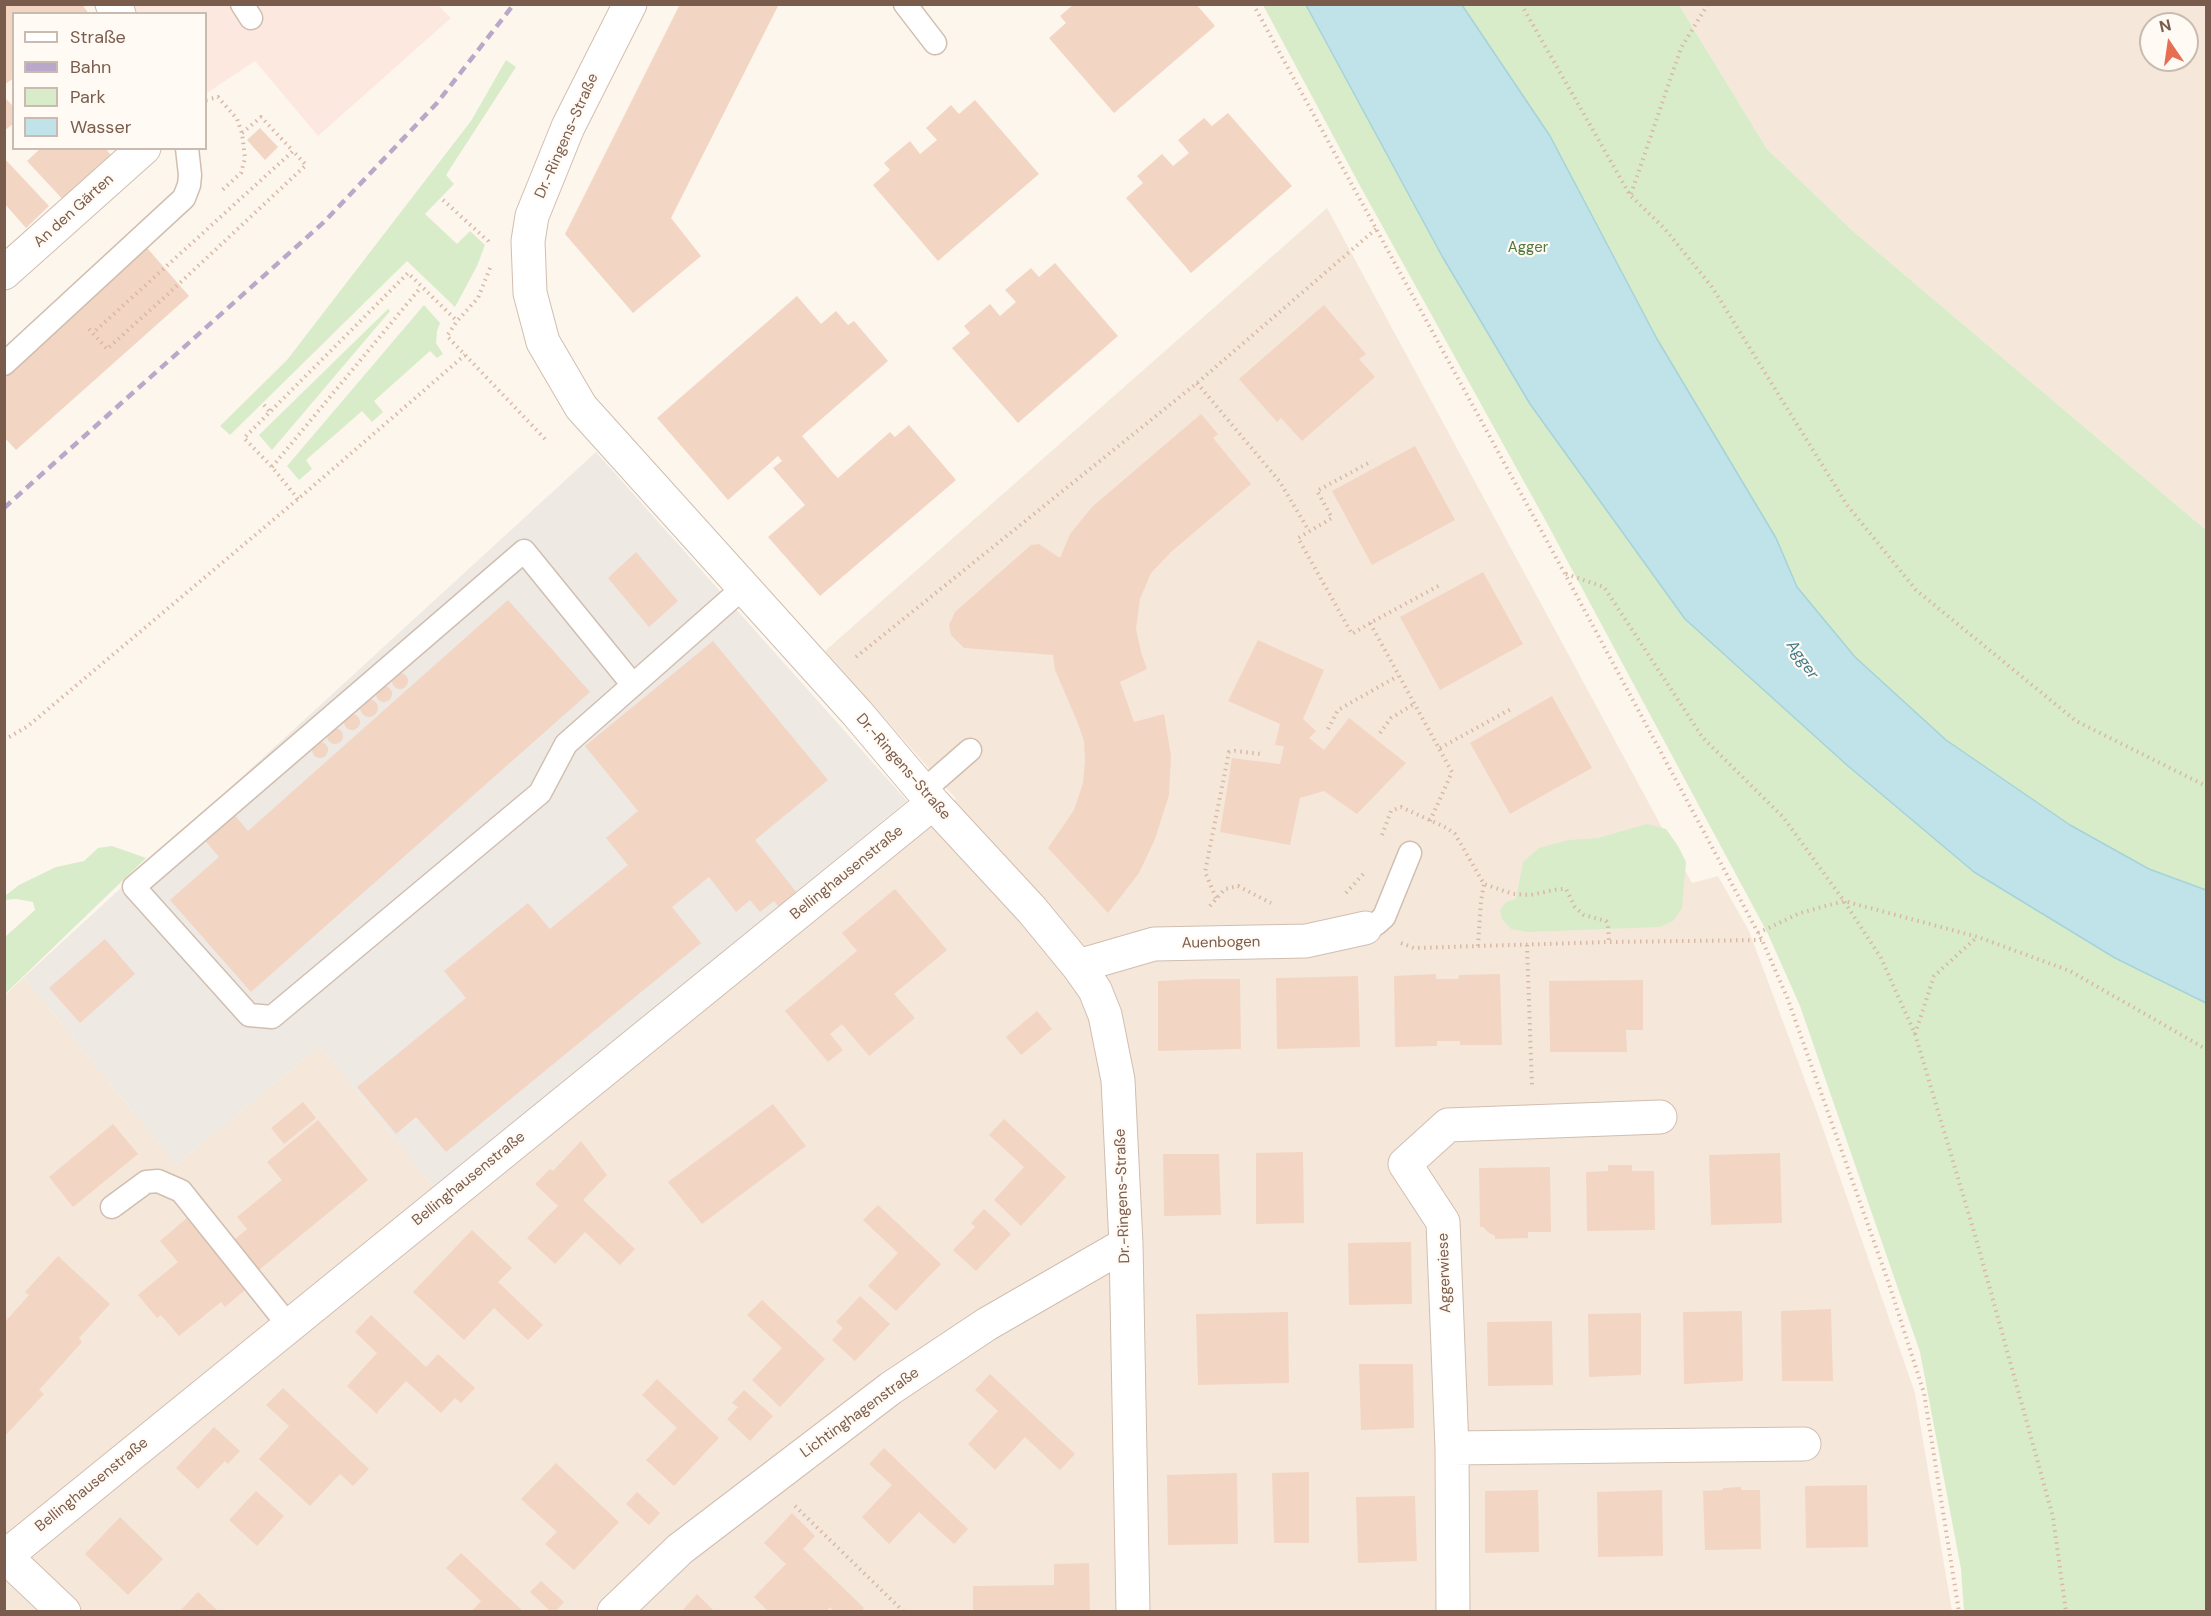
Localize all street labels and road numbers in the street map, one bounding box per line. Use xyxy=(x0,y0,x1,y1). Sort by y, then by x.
street label: Dr.-Ringens-Straße xyxy=(531,71,603,201)
street label: An den Gärten xyxy=(30,171,118,251)
street label: Dr.-Ringens-Straße xyxy=(852,710,954,824)
street label: Bellinghausenstraße xyxy=(787,822,907,924)
street label: Auenbogen xyxy=(1182,933,1260,953)
street label: Bellinghausenstraße xyxy=(409,1128,529,1230)
street label: Dr.-Ringens-Straße xyxy=(1112,1128,1134,1264)
street label: Aggerwiese xyxy=(1435,1233,1455,1313)
street label: Lichtinghagenstraße xyxy=(797,1364,923,1462)
street label: Bellinghausenstraße xyxy=(32,1434,152,1536)

